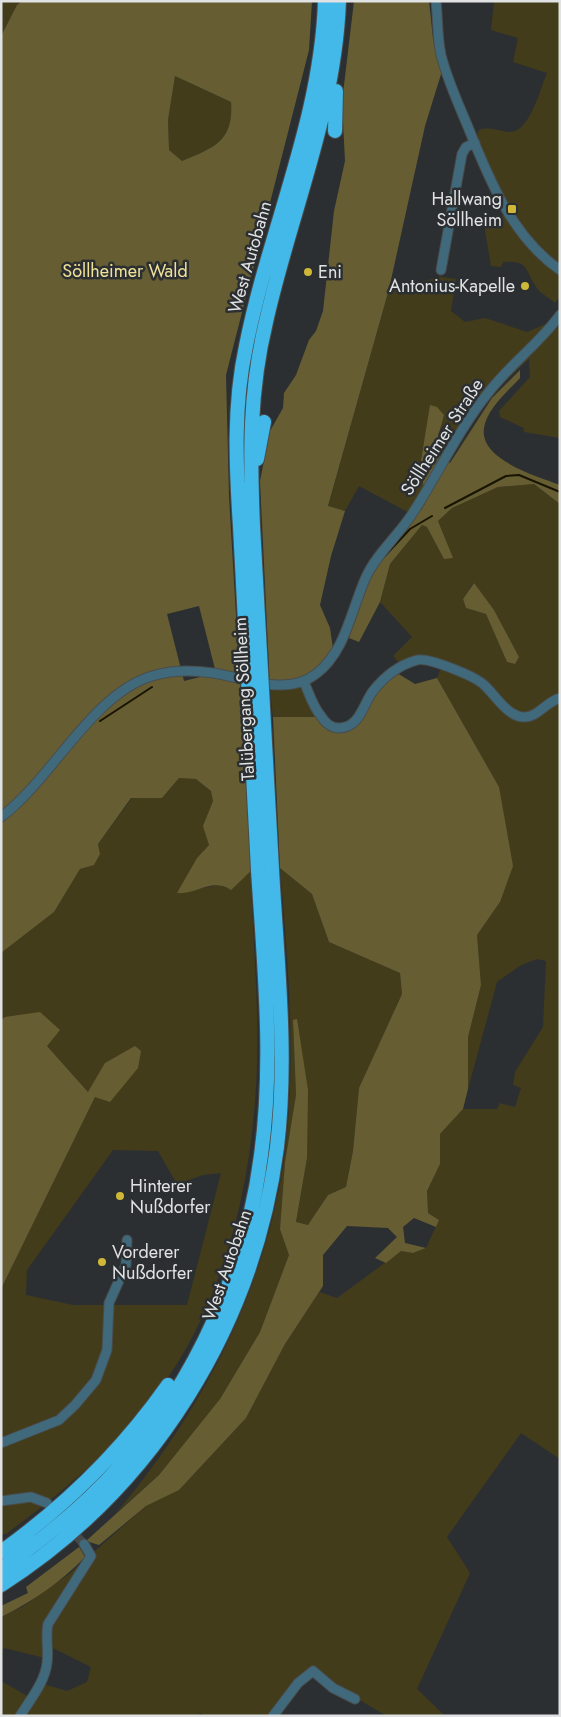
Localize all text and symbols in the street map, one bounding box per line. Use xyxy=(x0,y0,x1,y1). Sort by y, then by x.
place label: Hallwang Söllheim xyxy=(432,186,502,233)
street label: West Autobahn xyxy=(222,198,278,316)
marker: Hallwang Söllheim xyxy=(506,203,518,215)
park label: Söllheimer Wald xyxy=(62,258,188,284)
place label: Eni xyxy=(318,259,342,285)
marker: Eni xyxy=(302,266,314,278)
place label: Antonius-Kapelle xyxy=(389,273,515,299)
marker: Antonius-Kapelle xyxy=(519,280,531,292)
street label: Söllheimer Straße xyxy=(394,373,490,501)
street label: Talübergang Söllheim xyxy=(227,617,261,781)
place label: Hinterer Nußdorfer xyxy=(130,1173,211,1220)
marker: Hinterer Nußdorfer xyxy=(114,1190,126,1202)
street label: West Autobahn xyxy=(196,1206,258,1324)
place label: Vorderer Nußdorfer xyxy=(112,1239,193,1286)
marker: Vorderer Nußdorfer xyxy=(96,1256,108,1268)

